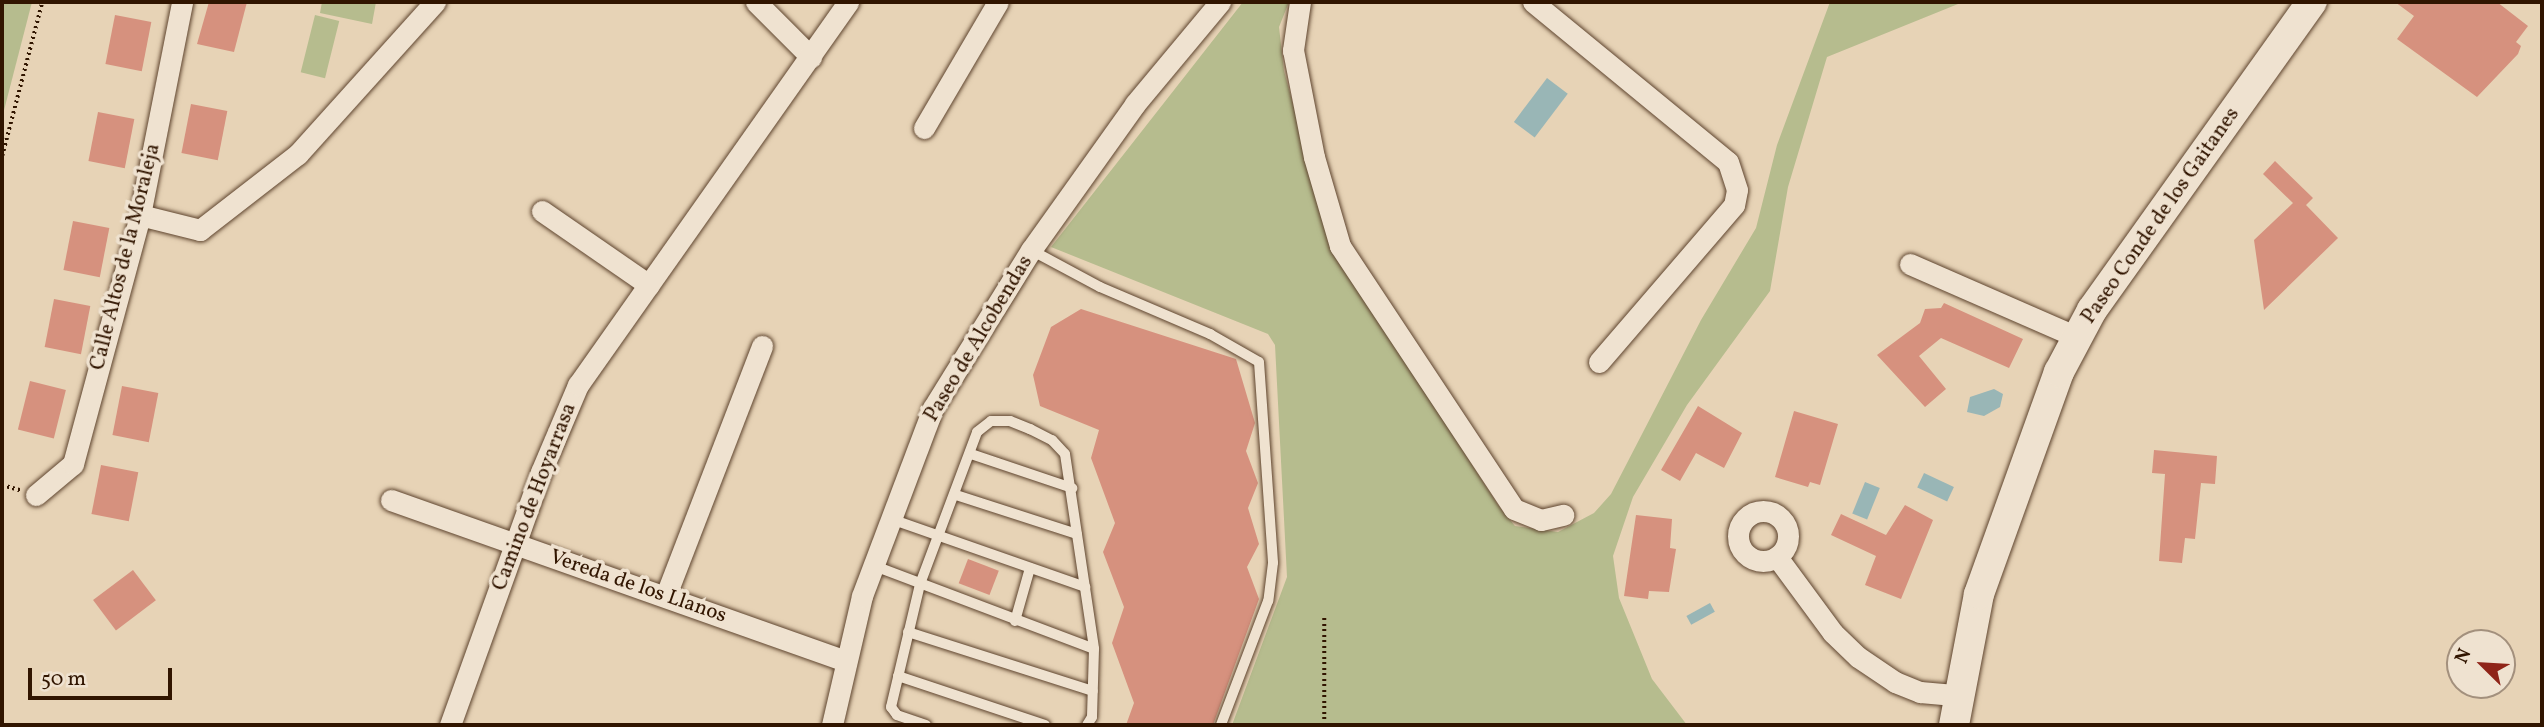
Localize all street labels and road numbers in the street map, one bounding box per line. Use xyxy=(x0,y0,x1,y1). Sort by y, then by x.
street label: Paseo Conde de los Gaitanes xyxy=(2077,103,2245,329)
street label: Calle Altos de la Moraleja xyxy=(86,141,166,373)
street label: Paseo de Alcobendas xyxy=(919,251,1039,427)
street label: Camino de Hoyarrasa xyxy=(488,400,582,594)
street label: Vereda de los Llanos xyxy=(546,545,730,629)

